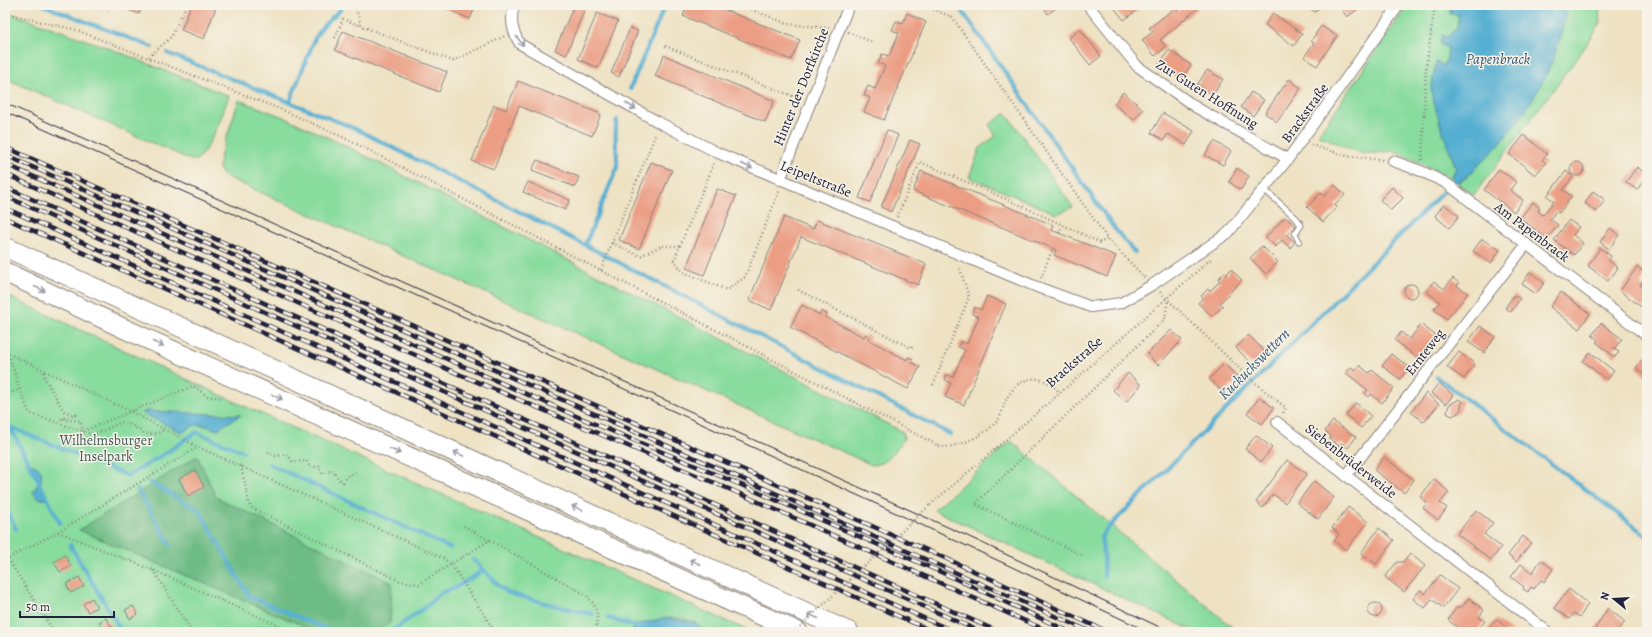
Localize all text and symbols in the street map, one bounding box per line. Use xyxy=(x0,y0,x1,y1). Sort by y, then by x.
street label: Hinter der Dorfkirche xyxy=(769,25,833,149)
one-way arrow xyxy=(515,36,524,47)
water label: Papenbrack xyxy=(1466,49,1531,69)
street label: Zur Guten Hoffnung xyxy=(1152,55,1262,133)
street label: Brackstraße xyxy=(1277,79,1333,147)
one-way arrow xyxy=(625,103,637,111)
street label: Leipeltstraße xyxy=(777,156,855,202)
one-way arrow xyxy=(740,162,752,170)
street label: Am Papenbrack xyxy=(1490,197,1573,266)
one-way arrow xyxy=(34,286,46,293)
water label: Kuckuckswettern xyxy=(1214,324,1294,404)
street label: Ernteweg xyxy=(1401,325,1449,379)
street label: Brackstraße xyxy=(1042,332,1106,392)
one-way arrow xyxy=(152,341,164,348)
one-way arrow xyxy=(270,394,282,401)
street label: Siebenbrüderweide xyxy=(1301,419,1401,503)
park label: Wilhelmsburger Inselpark xyxy=(59,431,153,466)
one-way arrow xyxy=(389,447,401,455)
one-way arrow xyxy=(453,450,465,457)
one-way arrow xyxy=(571,504,583,511)
one-way arrow xyxy=(690,558,702,565)
north arrow xyxy=(1594,579,1634,619)
text: N xyxy=(1597,590,1613,602)
scale bar xyxy=(20,593,114,619)
text: 50 m xyxy=(26,599,50,615)
one-way arrow xyxy=(808,612,820,619)

